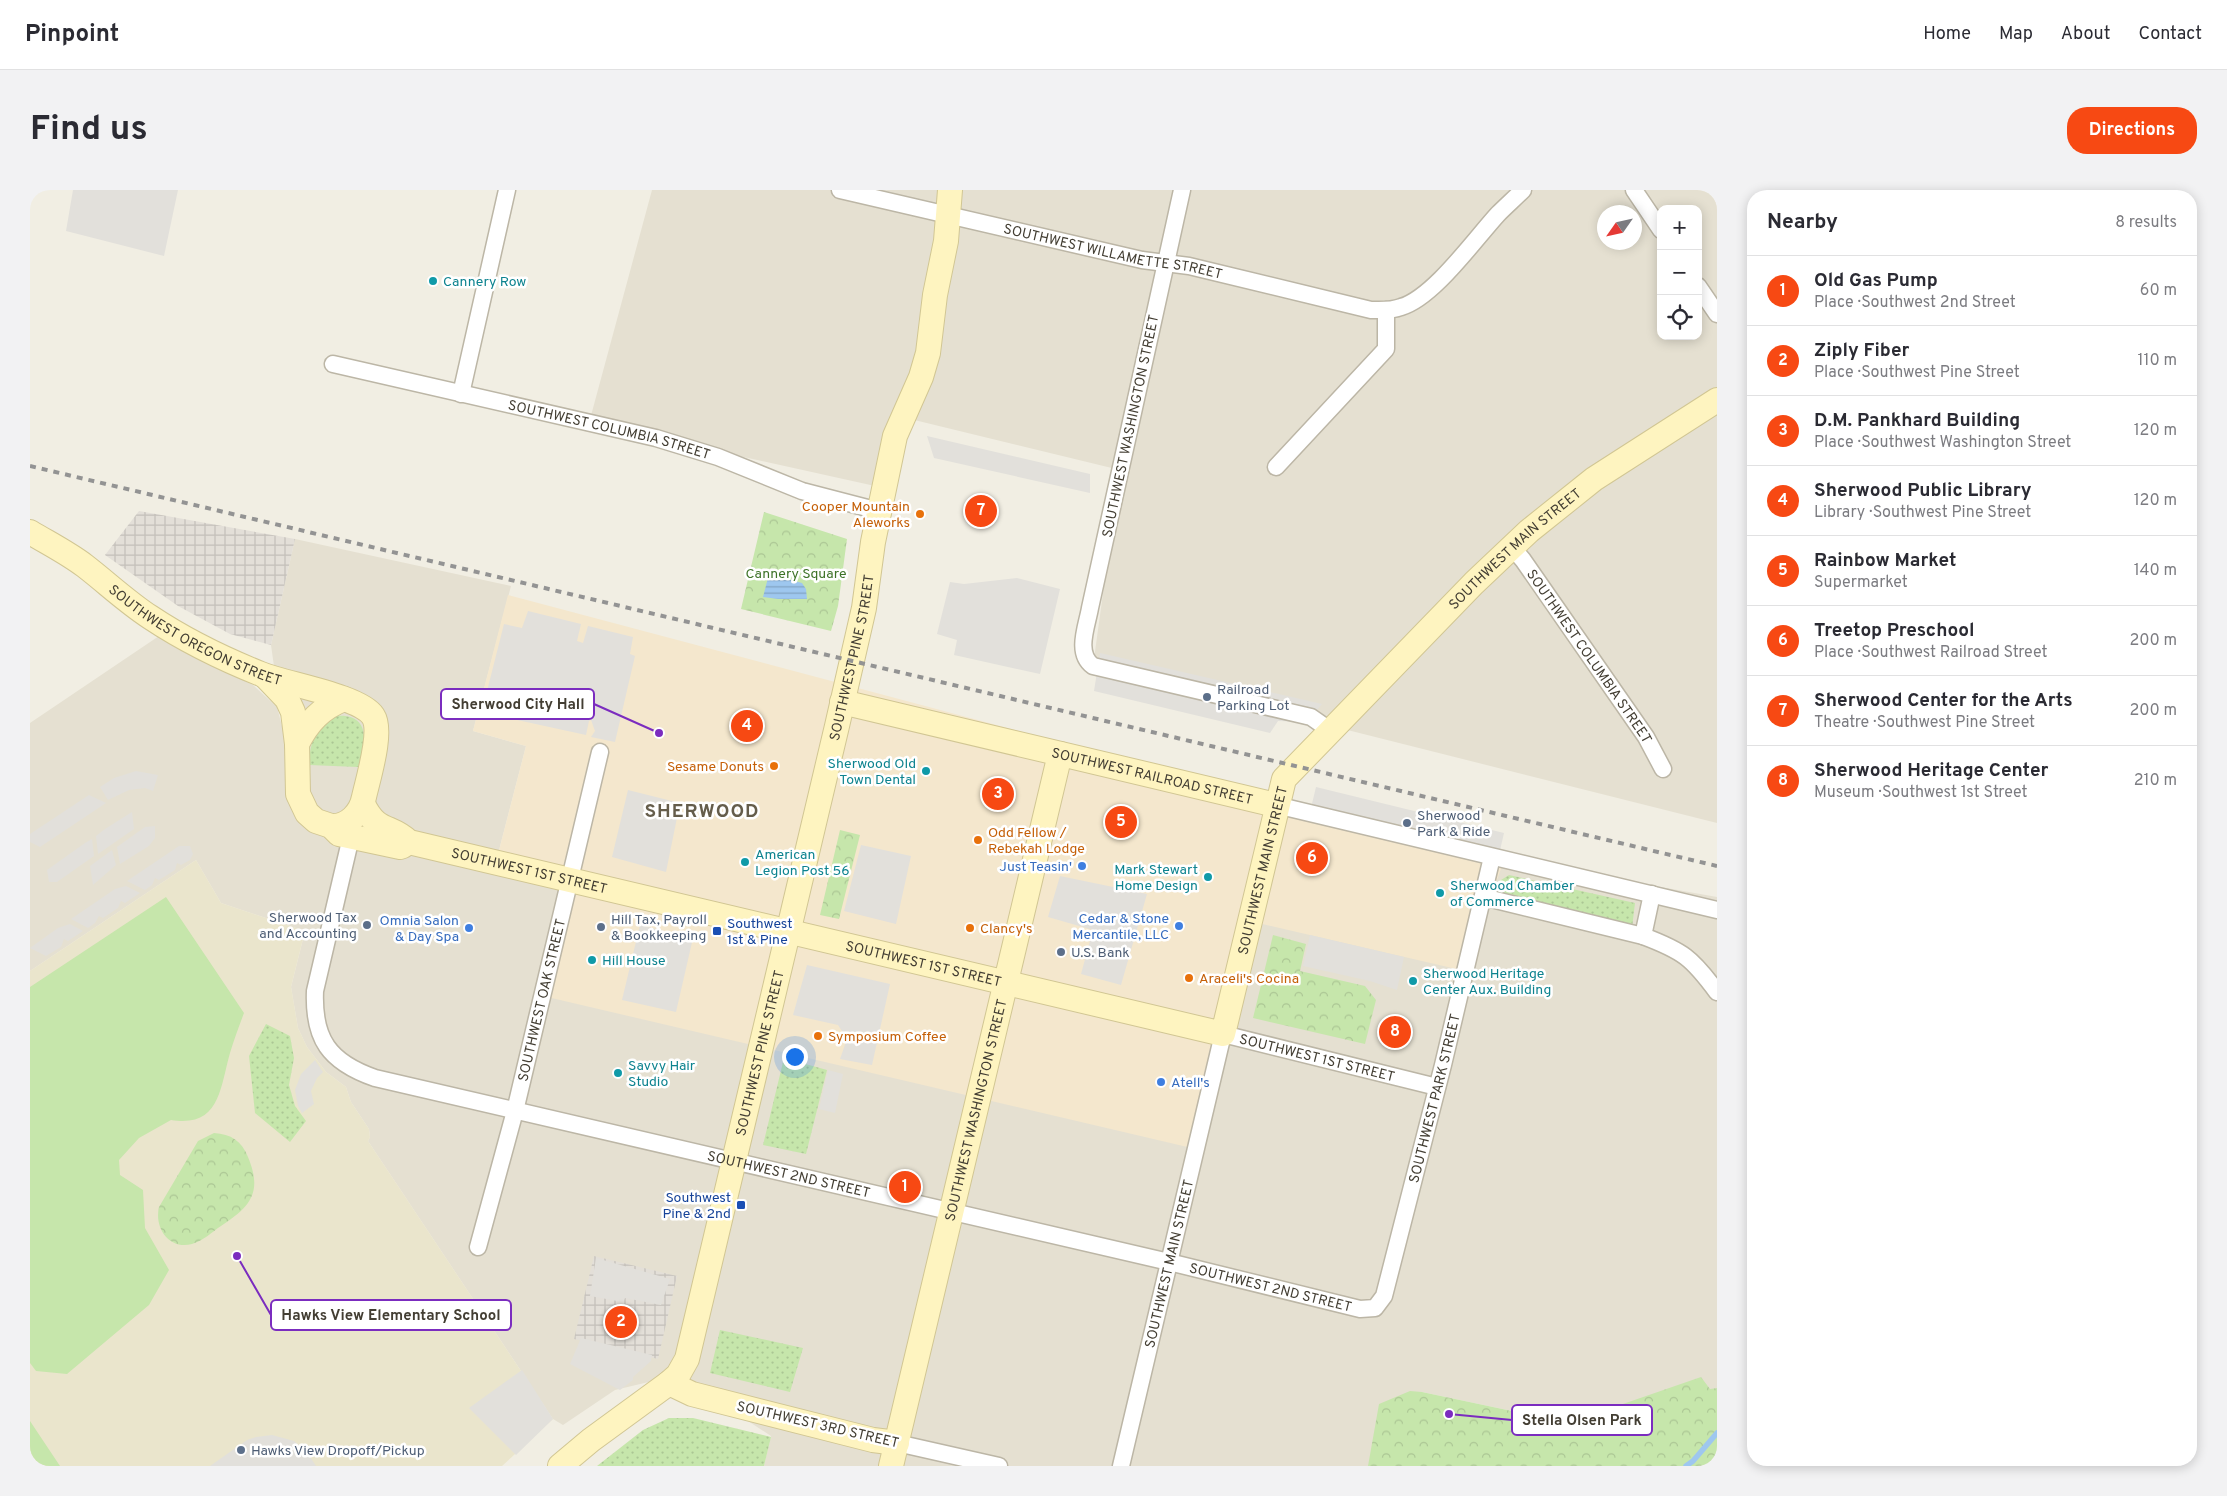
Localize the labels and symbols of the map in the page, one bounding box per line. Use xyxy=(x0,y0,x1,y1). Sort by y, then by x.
north arrow xyxy=(1597,205,1642,250)
street label: SOUTHWEST WILLAMETTE STREET xyxy=(1002,221,1224,284)
place label: Cannery Row xyxy=(443,274,526,291)
marker: Cannery Row xyxy=(427,275,439,287)
street label: SOUTHWEST WASHINGTON STREET xyxy=(1099,313,1163,539)
street label: SOUTHWEST COLUMBIA STREET xyxy=(506,397,712,464)
street label: SOUTHWEST MAIN STREET xyxy=(1446,486,1585,614)
pin: 7 xyxy=(965,492,997,530)
place label: Cooper Mountain Aleworks xyxy=(802,499,910,532)
marker: Cooper Mountain Aleworks xyxy=(914,508,926,520)
park label: Cannery Square xyxy=(746,566,846,583)
street label: SOUTHWEST COLUMBIA STREET xyxy=(1522,567,1655,746)
street label: SOUTHWEST PINE STREET xyxy=(827,574,878,743)
street label: SOUTHWEST OREGON STREET xyxy=(105,582,283,690)
place label: Railroad Parking Lot xyxy=(1217,682,1290,715)
callout: Sherwood City Hall xyxy=(441,689,594,719)
marker: Railroad Parking Lot xyxy=(1201,691,1213,703)
text: Sherwood City Hall xyxy=(451,696,585,715)
pin: 4 xyxy=(731,707,763,745)
street label: SOUTHWEST RAILROAD STREET xyxy=(1050,745,1254,809)
place label: Sherwood Old Town Dental xyxy=(828,756,916,789)
place label: Sesame Donuts xyxy=(667,759,764,776)
marker: Sesame Donuts xyxy=(768,760,780,772)
marker: Sherwood Old Town Dental xyxy=(920,765,932,777)
pin: 3 xyxy=(982,775,1014,813)
street label: SOUTHWEST MAIN STREET xyxy=(1235,785,1292,957)
district label: SHERWOOD xyxy=(644,800,760,824)
pin: 5 xyxy=(1105,803,1137,841)
place label: Sherwood Park & Ride xyxy=(1417,808,1490,841)
marker: Sherwood Park & Ride xyxy=(1401,817,1413,829)
place label: Odd Fellow / Rebekah Lodge xyxy=(988,825,1085,858)
marker: Odd Fellow / Rebekah Lodge xyxy=(972,834,984,846)
pin: 6 xyxy=(1296,839,1328,877)
street label: SOUTHWEST 1ST STREET xyxy=(449,845,609,898)
place label: American Legion Post 56 xyxy=(755,847,850,880)
marker: American Legion Post 56 xyxy=(739,856,751,868)
place label: Just Teasin' xyxy=(999,859,1072,876)
marker: Just Teasin' xyxy=(1076,860,1088,872)
place label: Mark Stewart Home Design xyxy=(1114,862,1198,895)
marker: Mark Stewart Home Design xyxy=(1202,871,1214,883)
place label: Sherwood Chamber of Commerce xyxy=(1450,878,1575,911)
marker: Sherwood Chamber of Commerce xyxy=(1434,887,1446,899)
place label: Sherwood Tax and Accounting xyxy=(259,910,357,943)
place label: Cedar & Stone Mercantile, LLC xyxy=(1072,911,1169,944)
place label: Hill Tax, Payroll & Bookkeeping xyxy=(611,912,707,945)
place label: Omnia Salon & Day Spa xyxy=(380,913,459,946)
place label: Southwest 1st & Pine xyxy=(727,916,793,949)
street label: SOUTHWEST OAK STREET xyxy=(515,917,570,1083)
marker: Sherwood Tax and Accounting xyxy=(361,919,373,931)
marker: Cedar & Stone Mercantile, LLC xyxy=(1173,920,1185,932)
marker: Hill Tax, Payroll & Bookkeeping xyxy=(595,921,607,933)
place label: Clancy's xyxy=(980,921,1032,938)
marker: Omnia Salon & Day Spa xyxy=(463,922,475,934)
marker: Clancy's xyxy=(964,922,976,934)
marker: Southwest 1st & Pine xyxy=(711,925,723,937)
street label: SOUTHWEST 1ST STREET xyxy=(844,938,1003,991)
place label: U.S. Bank xyxy=(1071,945,1130,962)
marker: U.S. Bank xyxy=(1055,946,1067,958)
place label: Hill House xyxy=(602,953,665,970)
marker: Hill House xyxy=(586,954,598,966)
place label: Sherwood Heritage Center Aux. Building xyxy=(1423,966,1551,999)
street label: SOUTHWEST PINE STREET xyxy=(733,969,789,1138)
place label: Araceli's Cocina xyxy=(1199,971,1299,988)
marker: Araceli's Cocina xyxy=(1183,972,1195,984)
marker: Sherwood Heritage Center Aux. Building xyxy=(1407,975,1419,987)
street label: SOUTHWEST WASHINGTON STREET xyxy=(942,997,1012,1223)
street label: SOUTHWEST PARK STREET xyxy=(1406,1012,1465,1185)
pin: 8 xyxy=(1379,1013,1411,1051)
place label: Symposium Coffee xyxy=(828,1029,946,1046)
marker: Symposium Coffee xyxy=(812,1030,824,1042)
street label: SOUTHWEST 1ST STREET xyxy=(1237,1031,1396,1086)
your location xyxy=(782,1044,808,1070)
place label: Savvy Hair Studio xyxy=(628,1058,696,1091)
marker: Savvy Hair Studio xyxy=(612,1067,624,1079)
place label: Atell's xyxy=(1171,1075,1210,1092)
marker: Atell's xyxy=(1155,1076,1167,1088)
street label: SOUTHWEST 2ND STREET xyxy=(705,1148,872,1202)
pin: 1 xyxy=(889,1168,921,1206)
street label: SOUTHWEST MAIN STREET xyxy=(1142,1178,1198,1350)
place label: Southwest Pine & 2nd xyxy=(662,1190,731,1223)
marker: Southwest Pine & 2nd xyxy=(735,1199,747,1211)
street label: SOUTHWEST 2ND STREET xyxy=(1187,1260,1353,1317)
callout: Hawks View Elementary School xyxy=(271,1300,511,1330)
pin: 2 xyxy=(605,1303,637,1341)
text: Hawks View Elementary School xyxy=(281,1307,501,1326)
street label: SOUTHWEST 3RD STREET xyxy=(735,1399,900,1452)
callout: Stella Olsen Park xyxy=(1512,1405,1652,1435)
text: Stella Olsen Park xyxy=(1522,1412,1642,1431)
place label: Hawks View Dropoff/Pickup xyxy=(251,1443,425,1460)
marker: Hawks View Dropoff/Pickup xyxy=(235,1444,247,1456)

